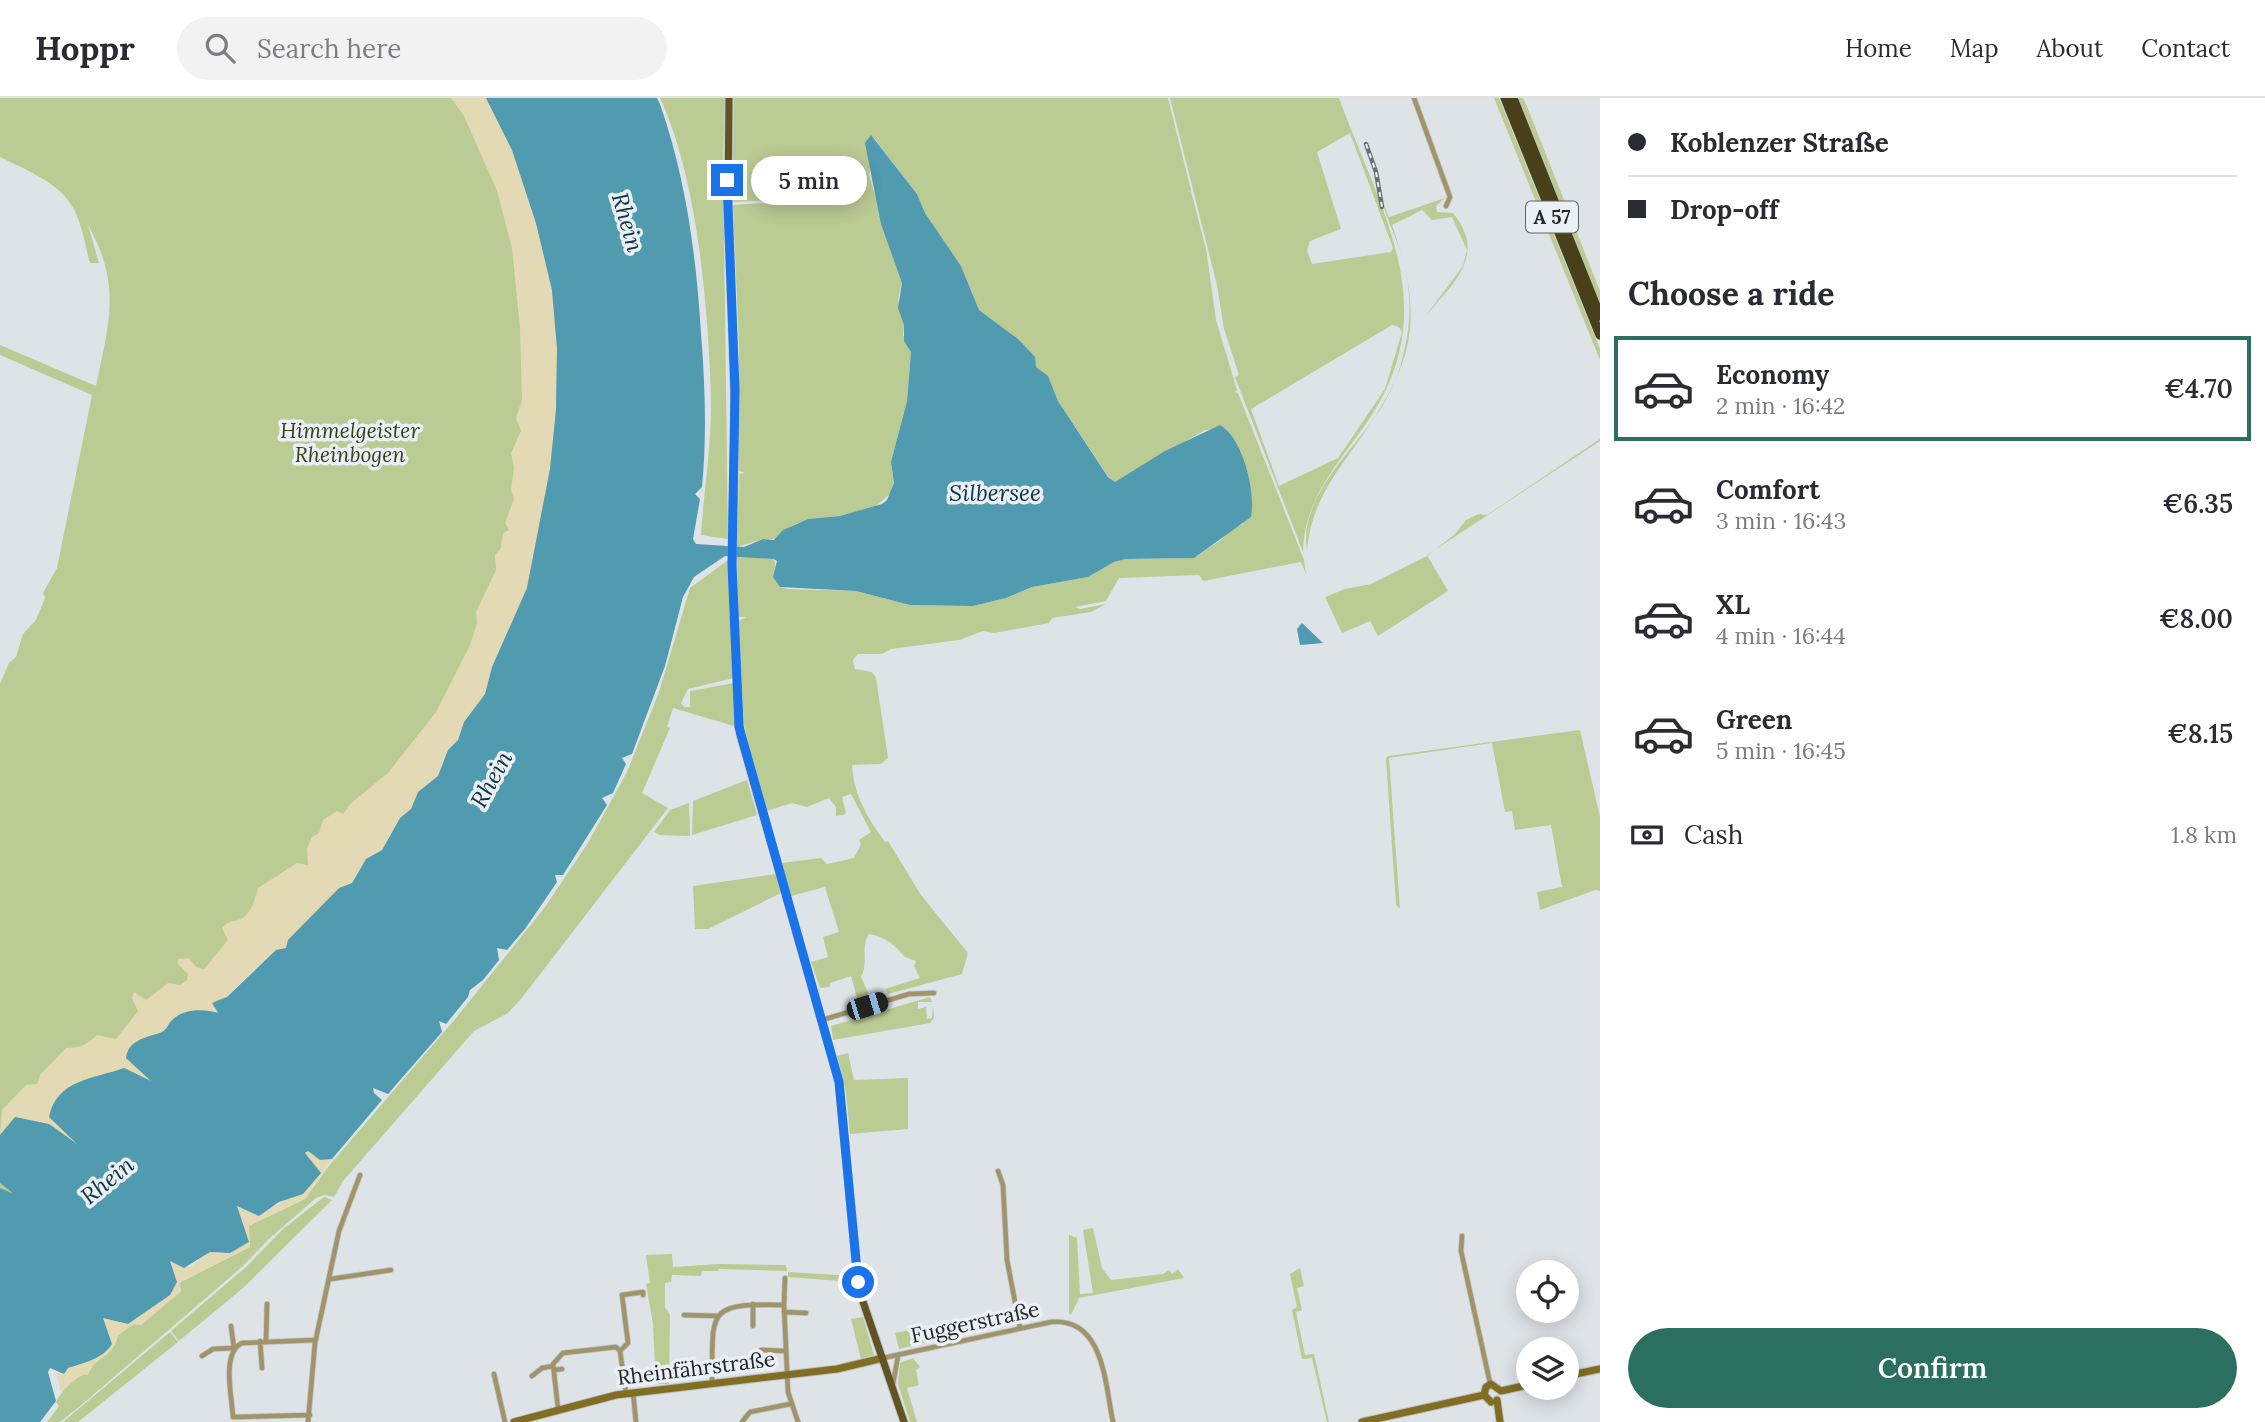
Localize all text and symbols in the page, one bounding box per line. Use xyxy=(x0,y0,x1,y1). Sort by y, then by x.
search box xyxy=(177,17,667,80)
text: Hoppr xyxy=(35,27,135,69)
icon: search xyxy=(201,29,239,67)
text: Search here xyxy=(257,32,401,65)
text: Home xyxy=(1845,33,1912,64)
text: Map xyxy=(1950,33,1999,64)
text: About xyxy=(2037,33,2103,64)
text: Contact xyxy=(2141,33,2230,64)
text: Koblenzer Straße xyxy=(1670,126,1889,159)
callout: 5 min xyxy=(752,155,867,204)
route end xyxy=(711,164,743,196)
text: 5 min xyxy=(778,166,840,195)
water label: Rhein xyxy=(606,189,650,255)
text: Drop-off xyxy=(1670,193,1778,226)
road number: A 57 xyxy=(1526,202,1578,232)
text: Choose a ride xyxy=(1628,273,1835,314)
icon: car xyxy=(1632,357,1695,420)
text: Economy xyxy=(1716,358,1829,391)
text: €4.70 xyxy=(2164,372,2233,405)
text: 2 min · 16:42 xyxy=(1716,391,1845,420)
park label: Himmelgeister Rheinbogen xyxy=(280,417,420,468)
icon: car xyxy=(1632,472,1695,535)
text: Comfort xyxy=(1716,473,1820,506)
water label: Silbersee xyxy=(949,478,1041,507)
text: €6.35 xyxy=(2163,487,2233,520)
text: 3 min · 16:43 xyxy=(1716,506,1846,535)
icon: car xyxy=(1632,587,1695,650)
text: XL xyxy=(1716,588,1750,621)
text: €8.00 xyxy=(2159,602,2233,635)
text: 4 min · 16:44 xyxy=(1716,621,1846,650)
icon: car xyxy=(1632,702,1695,765)
text: Green xyxy=(1716,703,1792,736)
text: €8.15 xyxy=(2167,717,2233,750)
text: 5 min · 16:45 xyxy=(1716,736,1846,765)
water label: Rhein xyxy=(464,746,518,812)
icon: cash xyxy=(1628,816,1666,854)
text: Cash xyxy=(1684,818,1743,851)
text: 1.8 km xyxy=(2171,820,2237,849)
car xyxy=(844,990,891,1022)
water label: Rhein xyxy=(75,1150,139,1210)
map controls xyxy=(1516,1260,1579,1400)
button: locate xyxy=(1516,1260,1579,1323)
route start xyxy=(842,1266,874,1298)
street label: Fuggerstraße xyxy=(908,1295,1042,1349)
button: Confirm xyxy=(1628,1328,2237,1408)
button: layers xyxy=(1516,1337,1579,1400)
street label: Rheinfährstraße xyxy=(616,1345,776,1391)

